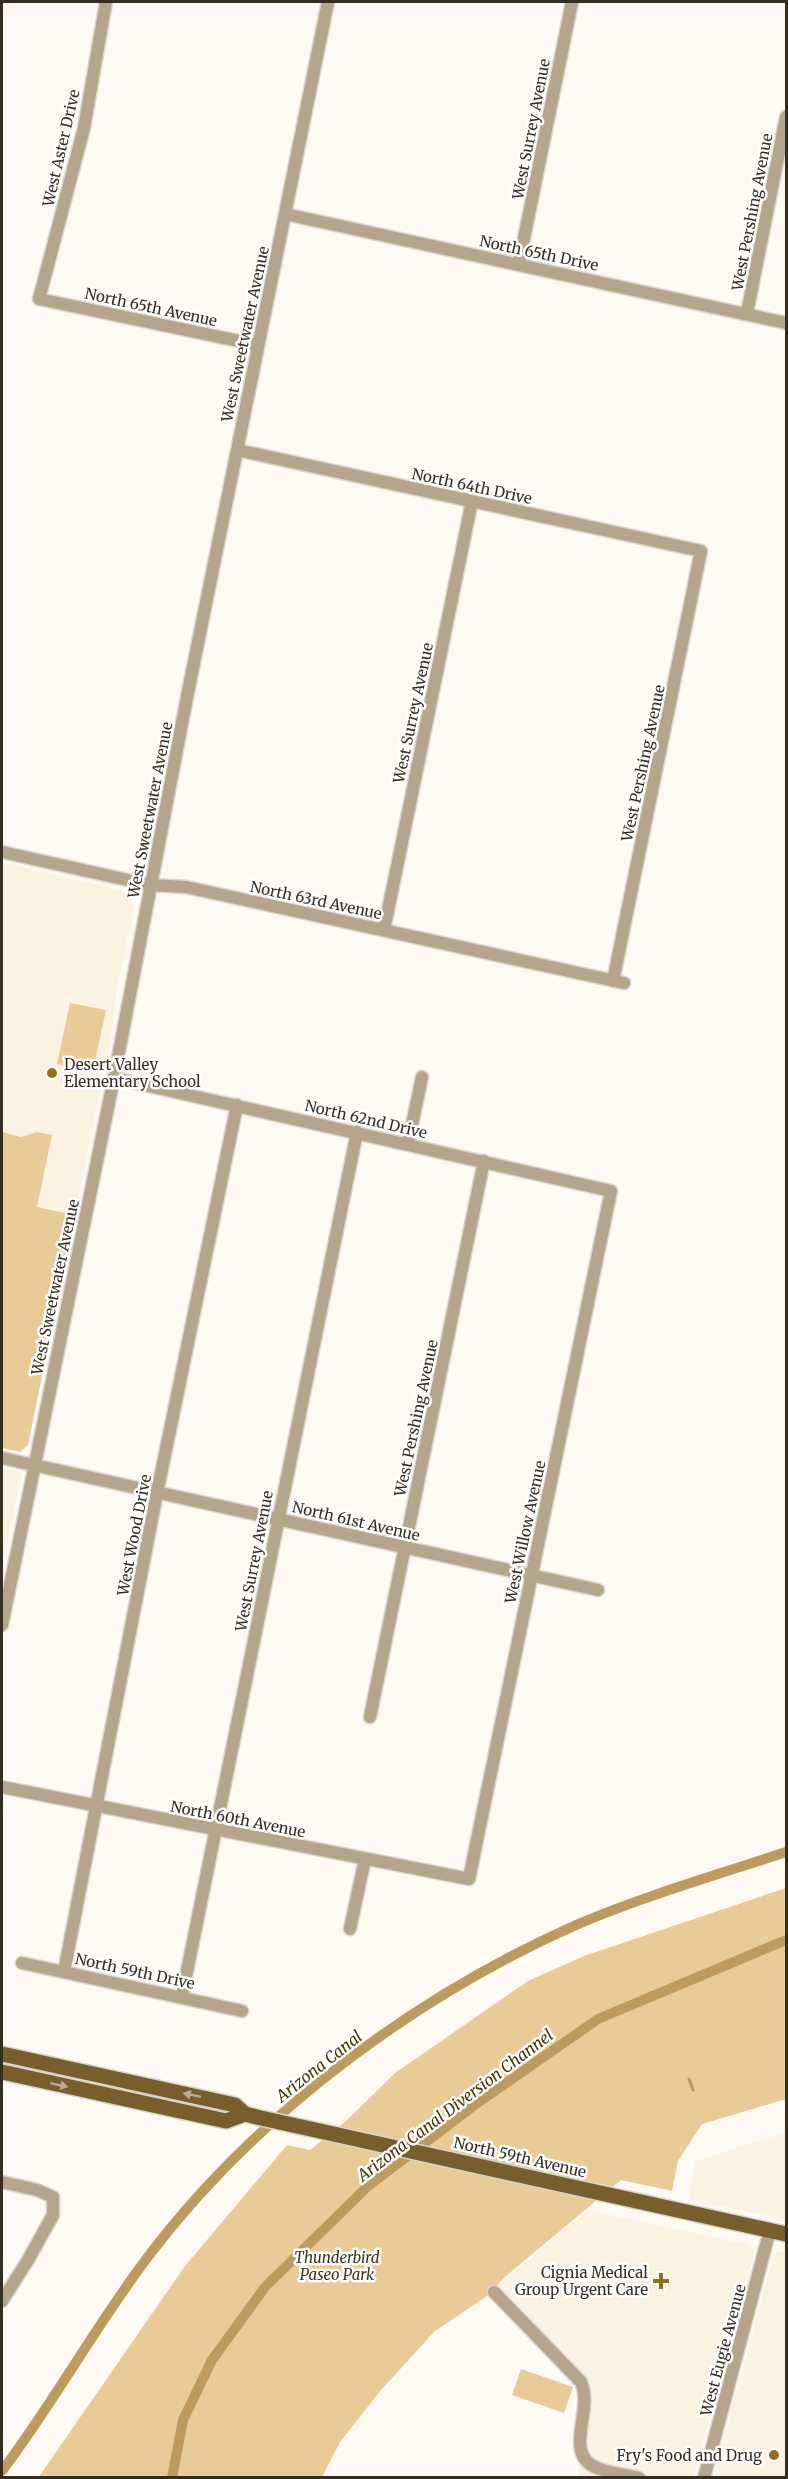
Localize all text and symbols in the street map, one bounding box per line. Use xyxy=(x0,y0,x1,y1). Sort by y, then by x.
street label: West Surrey Avenue xyxy=(508,57,554,202)
street label: West Aster Drive xyxy=(38,87,84,209)
street label: West Pershing Avenue xyxy=(727,132,777,293)
street label: North 65th Drive xyxy=(478,231,600,275)
street label: West Sweetwater Avenue xyxy=(217,244,273,425)
street label: North 65th Avenue xyxy=(83,284,219,330)
street label: North 64th Drive xyxy=(410,464,534,508)
street label: West Surrey Avenue xyxy=(389,641,437,786)
street label: West Pershing Avenue xyxy=(617,683,669,844)
street label: West Sweetwater Avenue xyxy=(123,720,176,901)
street label: North 63rd Avenue xyxy=(248,877,384,923)
place label: Desert Valley Elementary School xyxy=(64,1055,201,1091)
marker: Desert Valley Elementary School xyxy=(45,1066,59,1080)
street label: North 62nd Drive xyxy=(303,1096,429,1142)
street label: West Sweetwater Avenue xyxy=(27,1197,83,1378)
street label: West Pershing Avenue xyxy=(390,1338,442,1499)
street label: West Willow Avenue xyxy=(500,1459,549,1606)
street label: West Wood Drive xyxy=(113,1473,155,1598)
street label: West Surrey Avenue xyxy=(231,1489,277,1634)
street label: North 61st Avenue xyxy=(290,1497,422,1545)
street label: North 60th Avenue xyxy=(169,1797,307,1841)
street label: North 59th Drive xyxy=(73,1949,197,1993)
water label: Arizona Canal Diversion Channel xyxy=(352,2025,557,2186)
water label: Arizona Canal xyxy=(270,2026,366,2107)
one-way arrow xyxy=(49,2081,68,2090)
one-way arrow xyxy=(182,2090,201,2100)
street label: North 59th Avenue xyxy=(452,2133,588,2182)
park label: Thunderbird Paseo Park xyxy=(294,2248,380,2284)
place label: Cignia Medical Group Urgent Care xyxy=(515,2263,648,2299)
marker: Cignia Medical Group Urgent Care xyxy=(652,2272,670,2290)
street label: West Eugie Avenue xyxy=(696,2282,750,2419)
place label: Fry's Food and Drug xyxy=(617,2446,762,2465)
marker: Fry's Food and Drug xyxy=(767,2448,781,2462)

